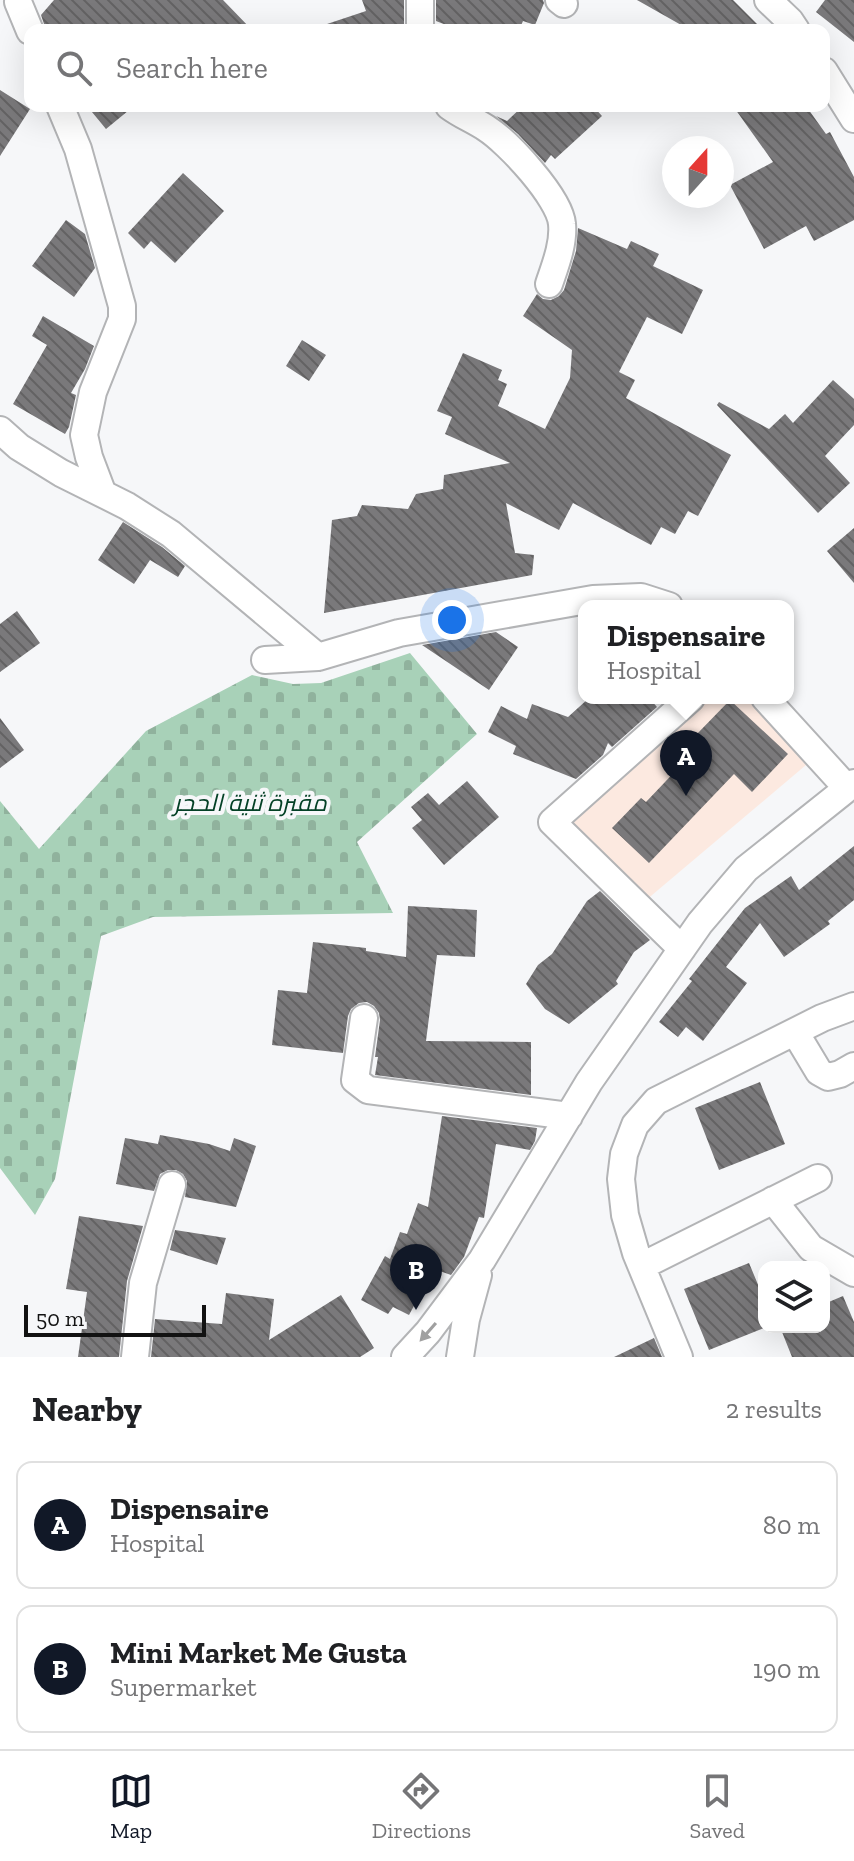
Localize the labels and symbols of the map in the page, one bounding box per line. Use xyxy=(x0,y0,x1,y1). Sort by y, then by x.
north arrow xyxy=(662,136,734,208)
your location xyxy=(432,600,472,640)
pin: A xyxy=(660,730,712,796)
park label: مقبرة ثنية الحجر xyxy=(170,788,327,817)
pin: B xyxy=(390,1244,442,1310)
scale bar xyxy=(24,1301,206,1337)
one-way arrow xyxy=(420,1321,437,1341)

